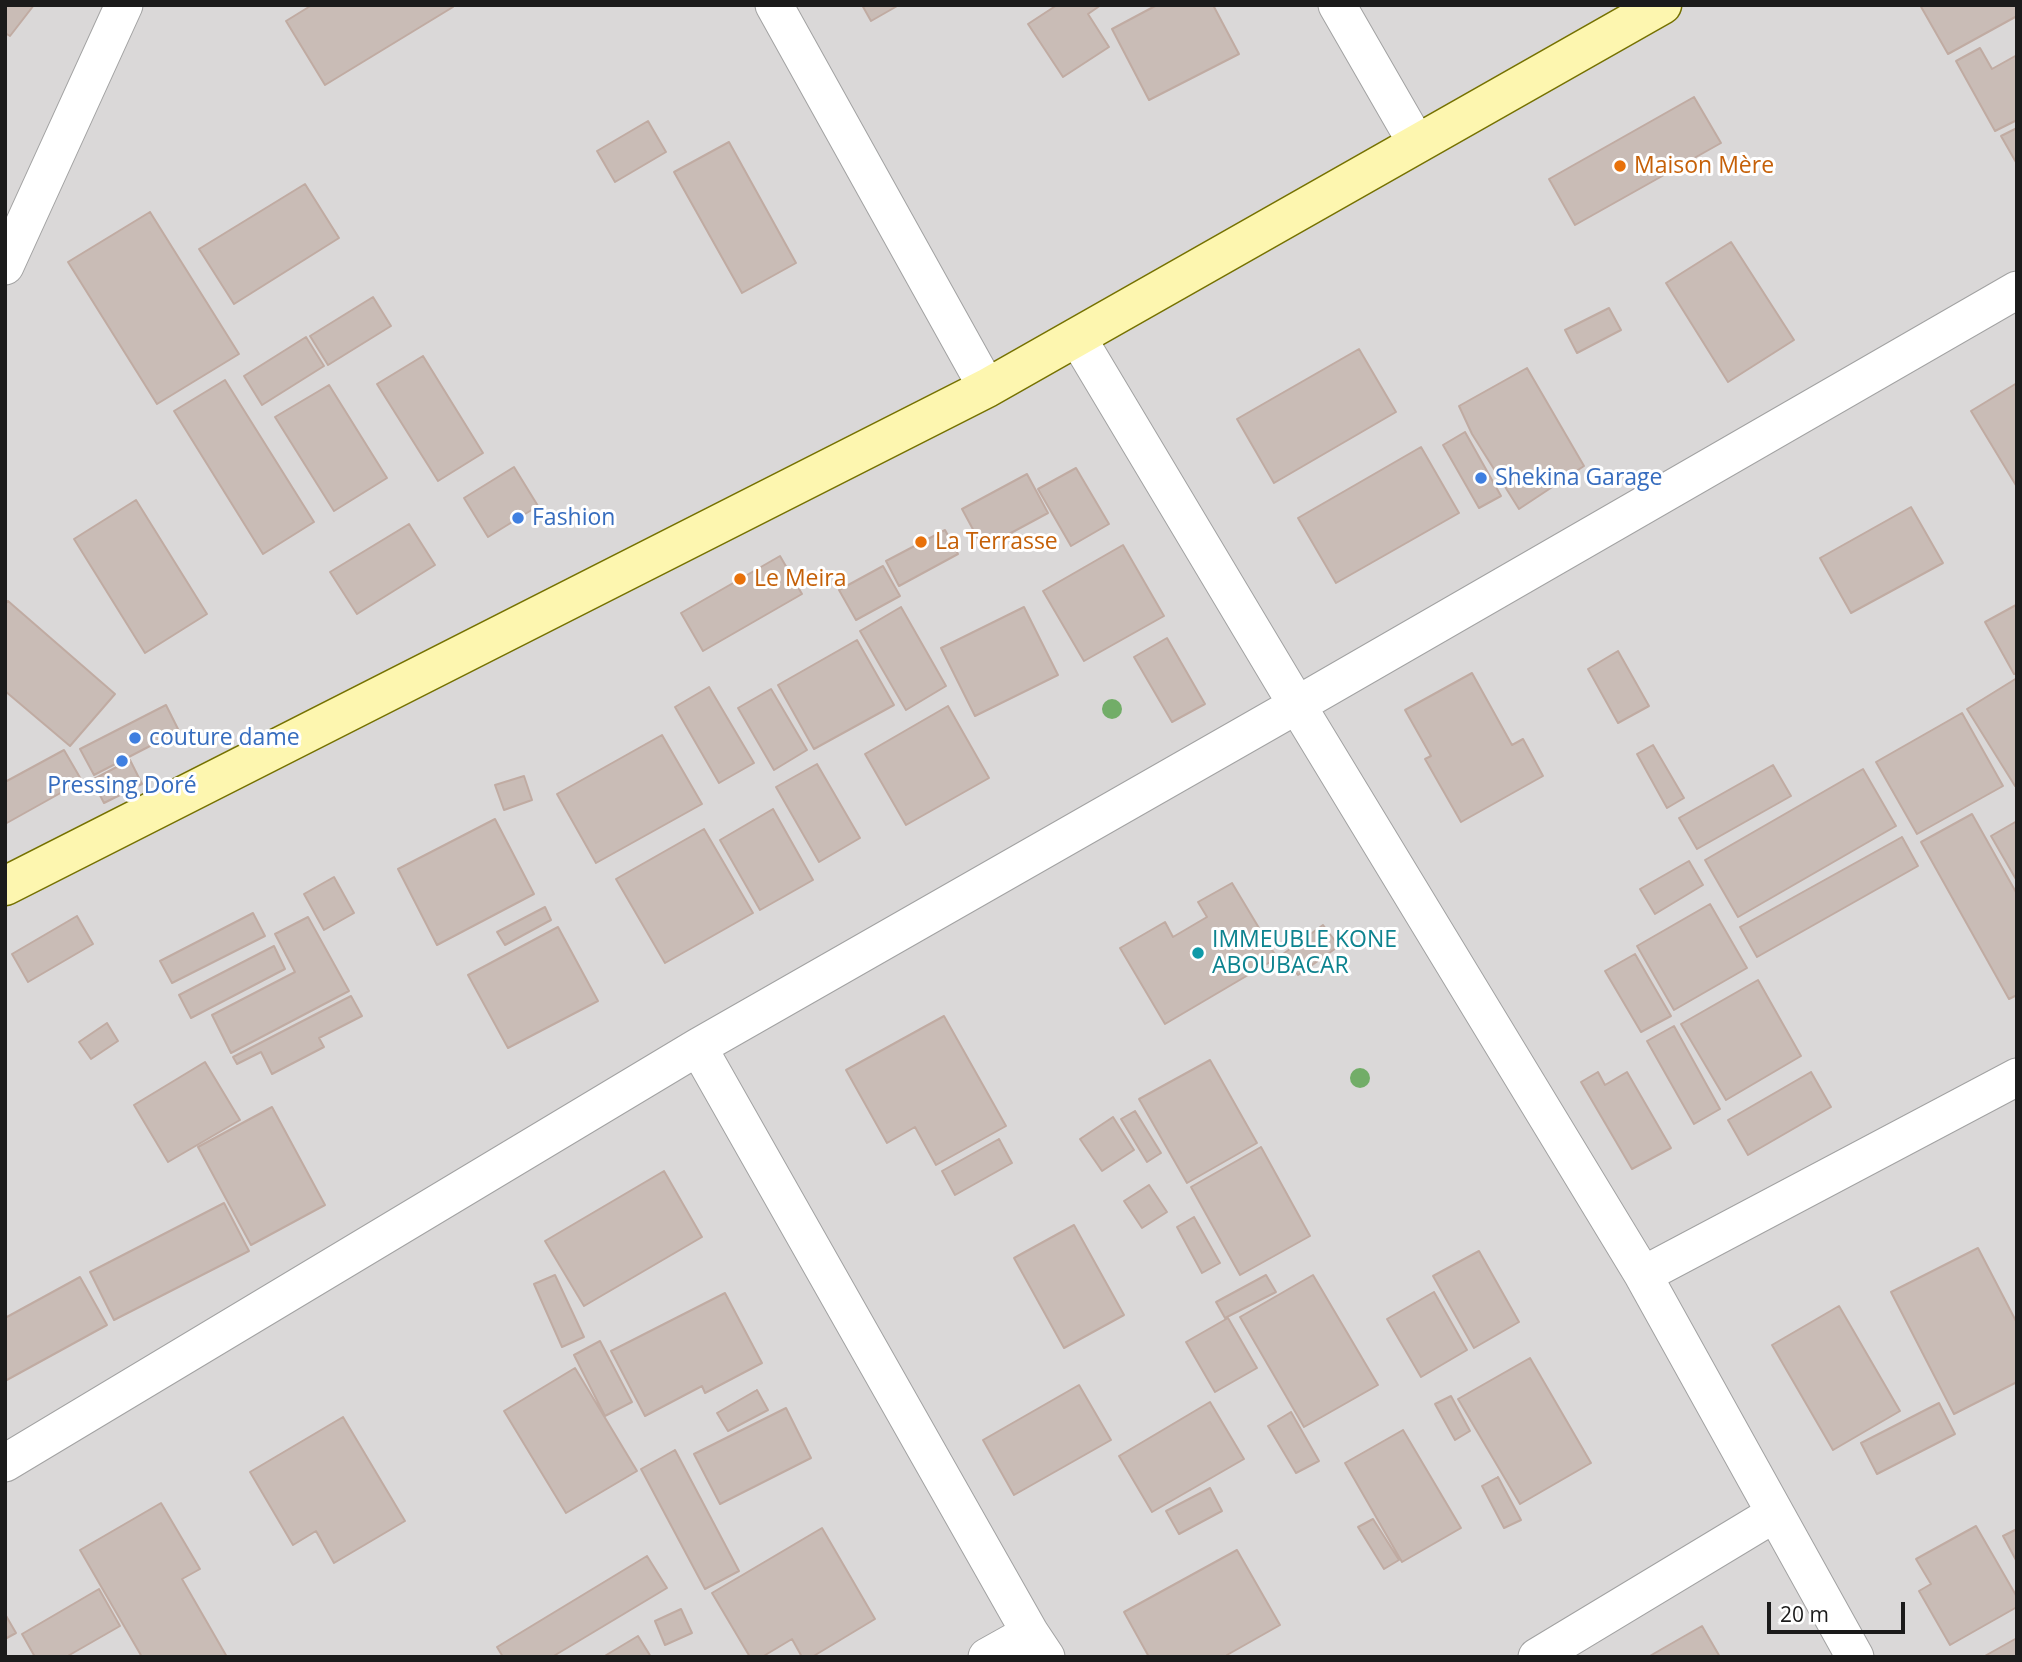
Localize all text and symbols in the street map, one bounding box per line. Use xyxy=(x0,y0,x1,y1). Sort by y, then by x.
place label: Maison Mère xyxy=(1634,152,1774,180)
marker: Maison Mère xyxy=(1612,158,1628,174)
place label: Shekina Garage xyxy=(1495,464,1662,492)
marker: Shekina Garage xyxy=(1473,470,1489,486)
place label: Fashion xyxy=(532,504,615,532)
marker: Fashion xyxy=(510,510,526,526)
place label: La Terrasse xyxy=(935,528,1058,556)
marker: La Terrasse xyxy=(913,534,929,550)
place label: Le Meira xyxy=(754,565,846,593)
marker: Le Meira xyxy=(732,571,748,587)
place label: couture dame xyxy=(149,724,300,752)
marker: couture dame xyxy=(127,730,143,746)
marker: Pressing Doré xyxy=(114,753,130,769)
place label: Pressing Doré xyxy=(47,772,197,800)
place label: IMMEUBLE KONE ABOUBACAR xyxy=(1212,926,1397,980)
marker: IMMEUBLE KONE ABOUBACAR xyxy=(1190,945,1206,961)
scale bar xyxy=(1770,1588,1908,1632)
text: 20 m xyxy=(1780,1600,1829,1628)

